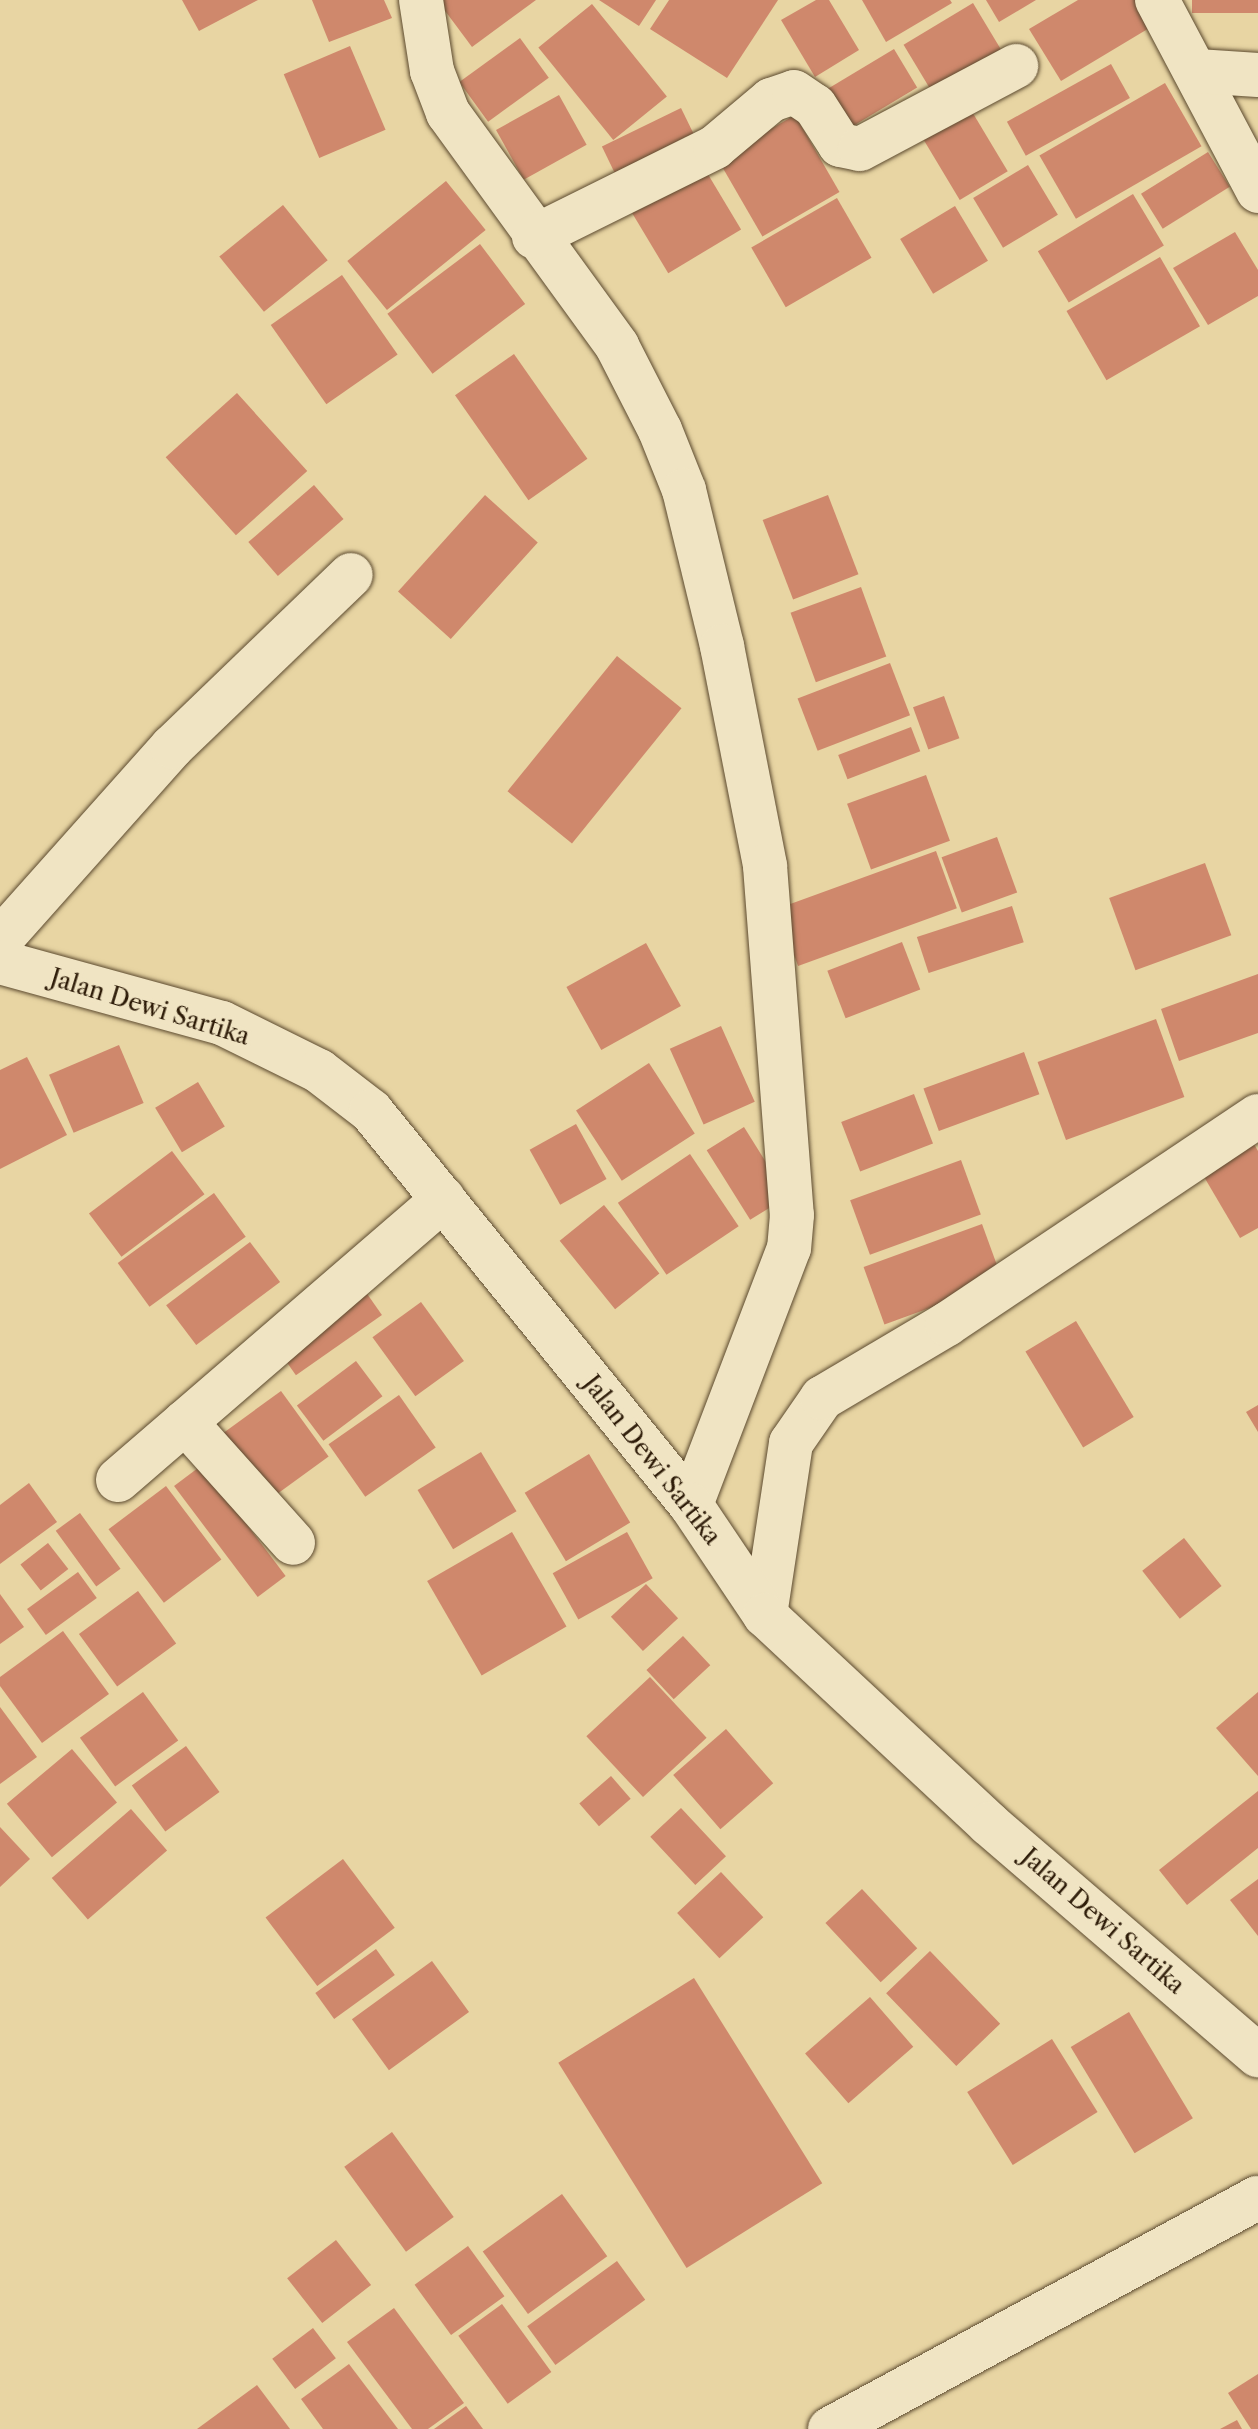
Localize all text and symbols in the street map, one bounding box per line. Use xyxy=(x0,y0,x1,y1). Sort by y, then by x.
street label: Jalan Dewi Sartika xyxy=(47,963,253,1051)
street label: Jalan Dewi Sartika xyxy=(577,1370,727,1550)
street label: Jalan Dewi Sartika xyxy=(1015,1842,1191,2000)

